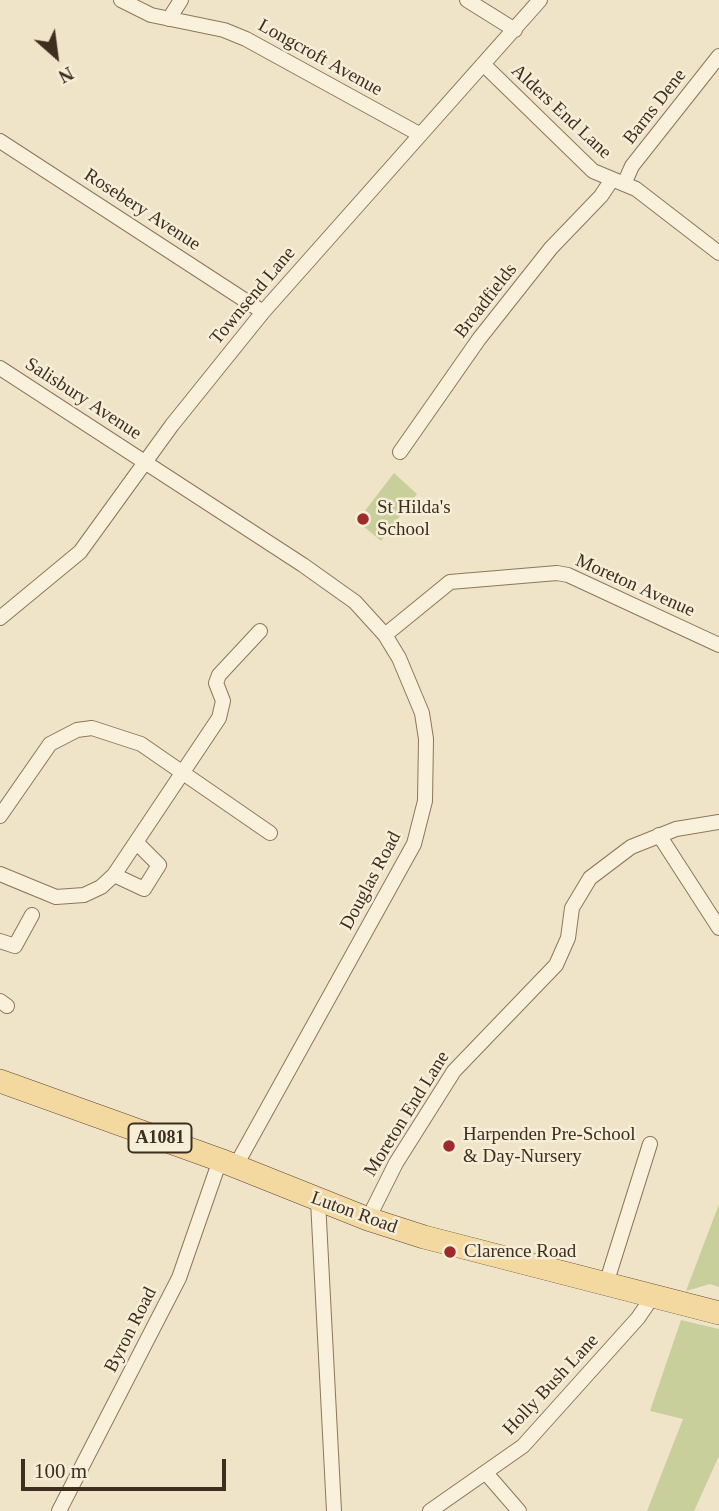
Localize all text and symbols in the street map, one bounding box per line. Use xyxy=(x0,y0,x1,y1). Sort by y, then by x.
street label: Longcroft Avenue xyxy=(254,14,386,102)
north arrow xyxy=(21,21,91,91)
street label: Alders End Lane xyxy=(506,60,616,164)
text: N xyxy=(55,62,77,87)
street label: Barns Dene xyxy=(619,65,691,149)
street label: Rosebery Avenue xyxy=(80,164,204,256)
street label: Townsend Lane xyxy=(206,242,300,350)
street label: Broadfields xyxy=(450,259,522,343)
street label: Salisbury Avenue xyxy=(21,353,145,445)
place label: St Hilda's School xyxy=(377,497,451,541)
marker: St Hilda's School xyxy=(355,511,371,527)
street label: Moreton Avenue xyxy=(572,550,698,622)
street label: Douglas Road xyxy=(336,828,406,934)
street label: Moreton End Lane xyxy=(359,1047,455,1181)
road number: A1081 xyxy=(128,1124,192,1153)
place label: Harpenden Pre-School & Day-Nursery xyxy=(463,1124,636,1168)
marker: Harpenden Pre-School & Day-Nursery xyxy=(441,1138,457,1154)
street label: Luton Road xyxy=(308,1187,400,1239)
place label: Clarence Road xyxy=(464,1241,576,1263)
marker: Clarence Road xyxy=(442,1244,458,1260)
street label: Byron Road xyxy=(100,1284,162,1376)
street label: Holly Bush Lane xyxy=(498,1330,604,1440)
scale bar xyxy=(24,1444,229,1488)
text: 100 m xyxy=(34,1459,87,1483)

